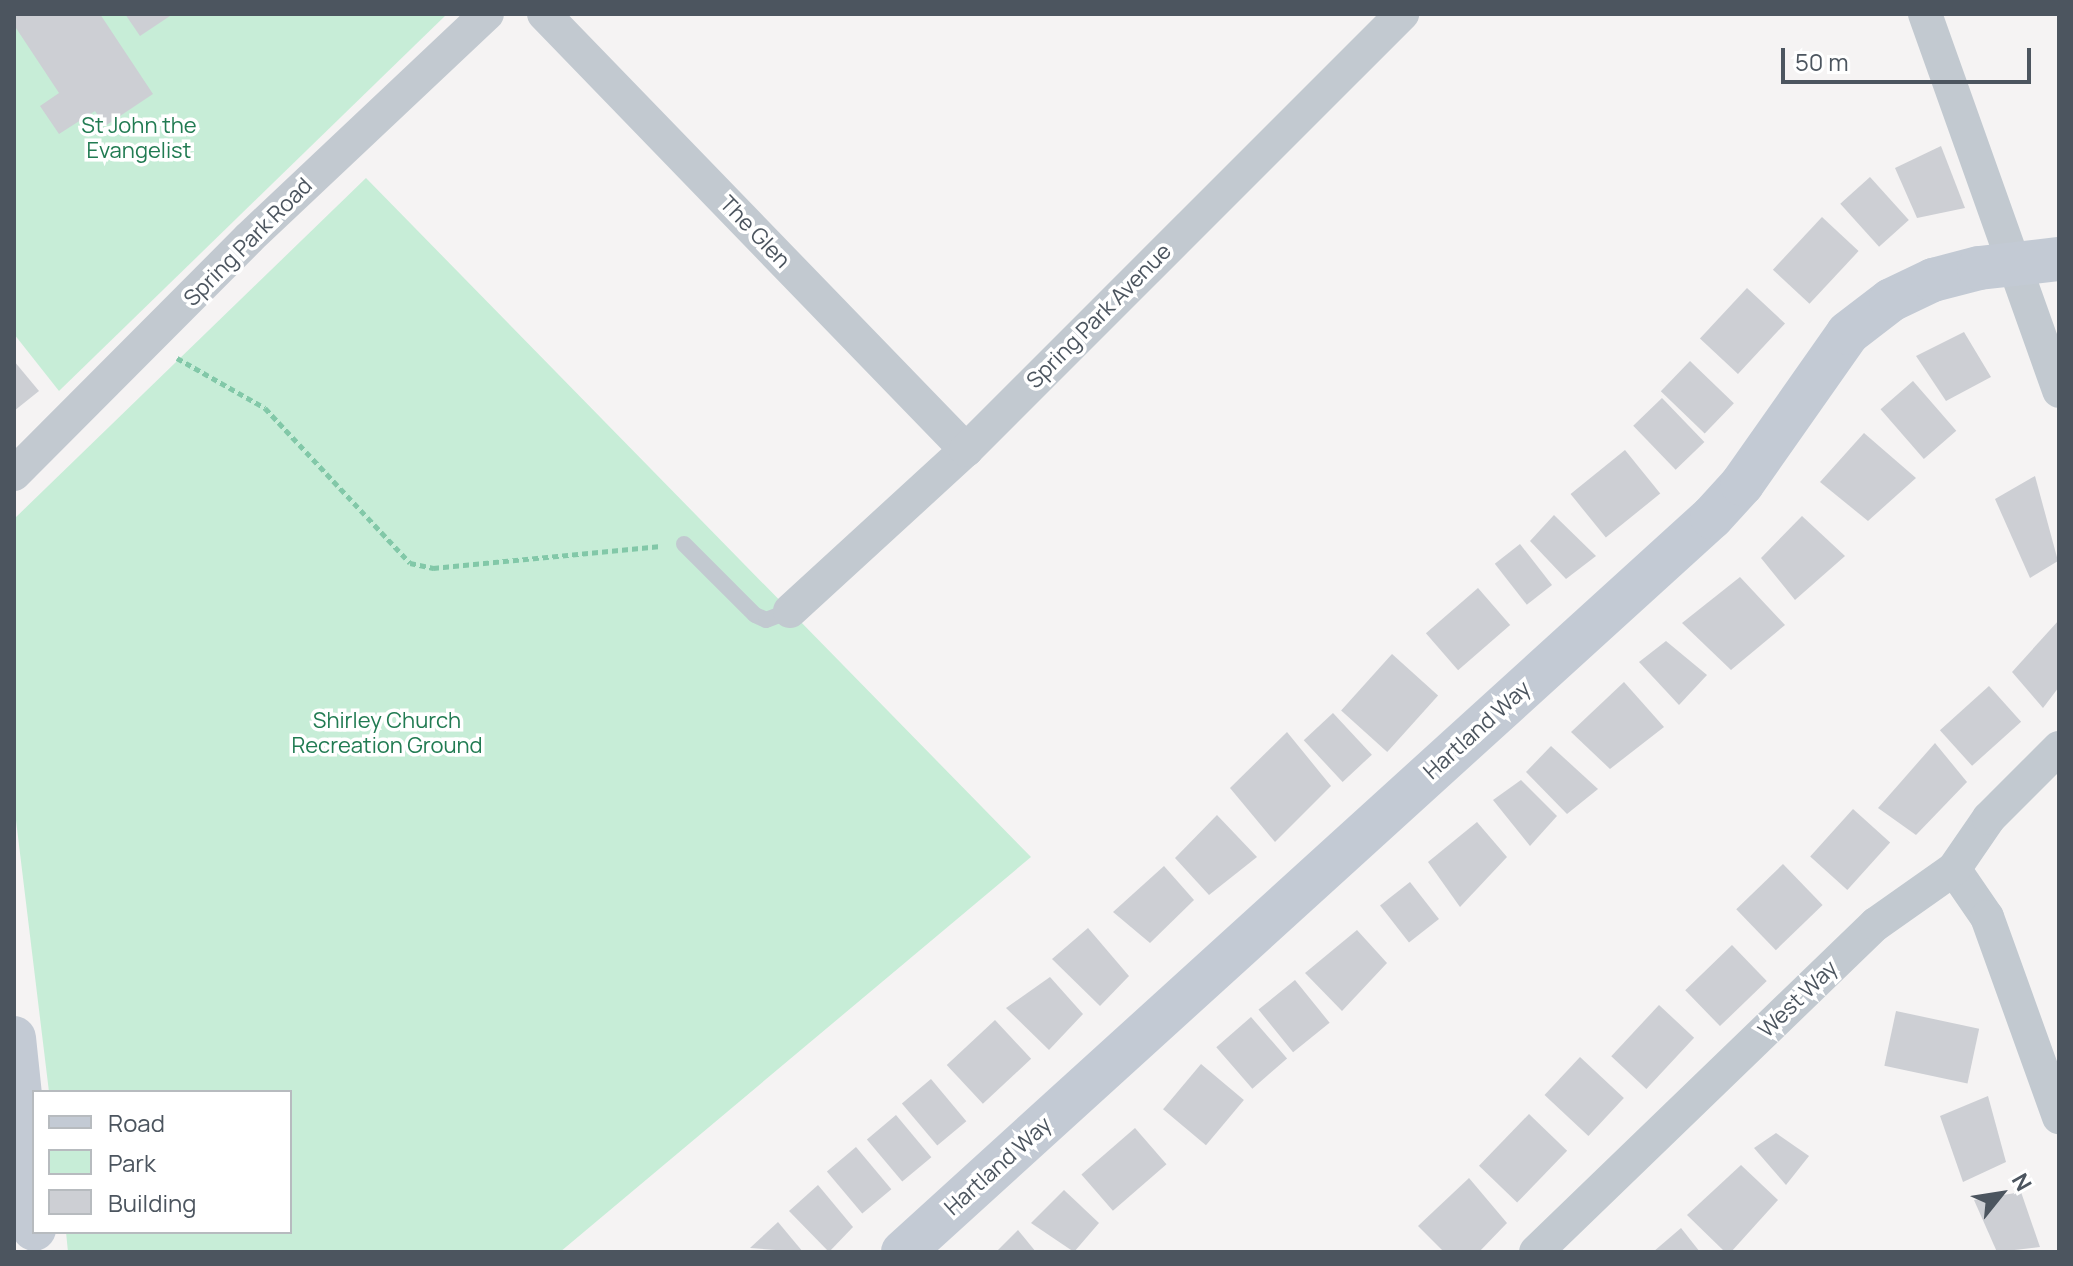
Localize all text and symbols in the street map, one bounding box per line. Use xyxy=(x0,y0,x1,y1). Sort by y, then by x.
scale bar xyxy=(1785,32,2035,82)
text: 50 m xyxy=(1795,45,1849,78)
park label: St John the Evangelist xyxy=(81,112,197,164)
street label: Spring Park Road xyxy=(178,172,318,312)
street label: The Glen xyxy=(714,191,796,273)
street label: Spring Park Avenue xyxy=(1021,238,1177,394)
street label: Hartland Way xyxy=(1418,675,1536,785)
park label: Shirley Church Recreation Ground xyxy=(291,707,483,758)
street label: West Way xyxy=(1753,955,1843,1043)
legend xyxy=(32,1090,292,1234)
text: Road xyxy=(108,1106,165,1139)
street label: Hartland Way xyxy=(939,1111,1057,1221)
text: Park xyxy=(108,1146,156,1179)
north arrow xyxy=(1961,1154,2041,1234)
text: N xyxy=(2005,1168,2039,1196)
text: Building xyxy=(108,1186,196,1219)

